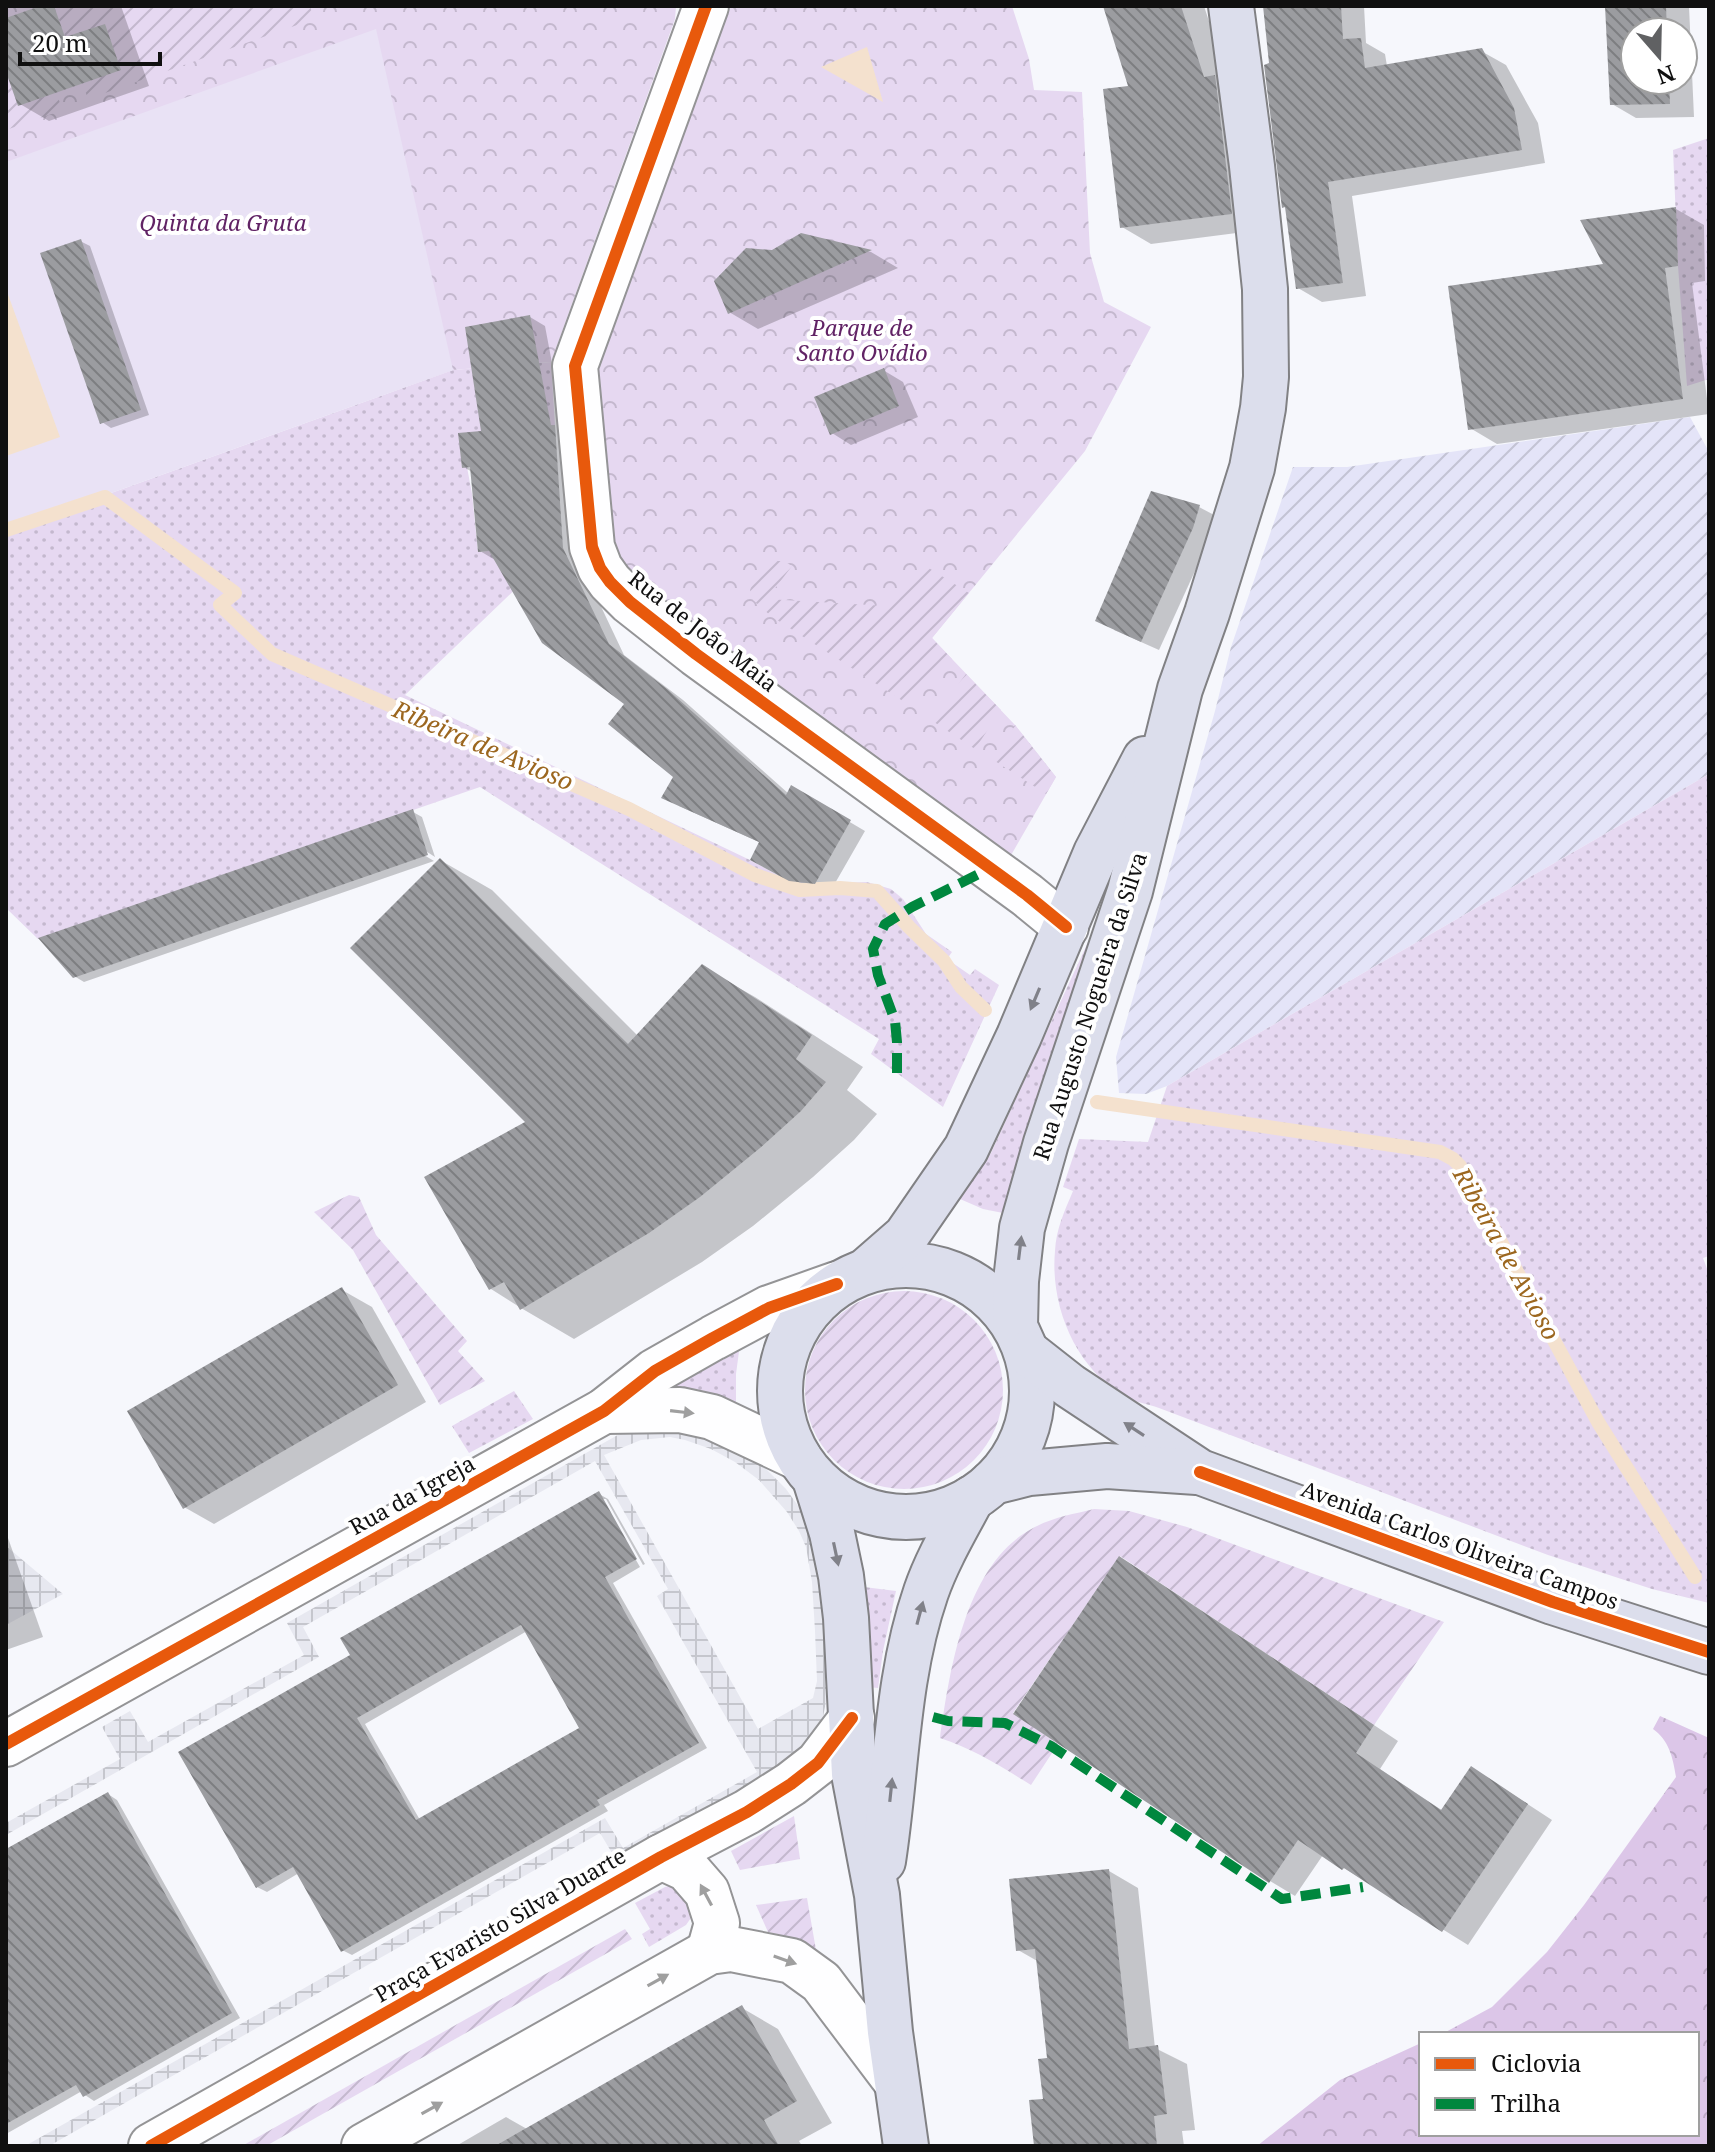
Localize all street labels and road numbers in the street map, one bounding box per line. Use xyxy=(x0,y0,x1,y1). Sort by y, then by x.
street label: Rua de João Maia xyxy=(623,563,784,698)
street label: Rua Augusto Nogueira da Silva xyxy=(1025,848,1153,1164)
street label: Rua da Igreja xyxy=(343,1447,480,1541)
street label: Avenida Carlos Oliveira Campos xyxy=(1298,1473,1623,1616)
street label: Praça Evaristo Silva Duarte xyxy=(368,1840,631,2009)

